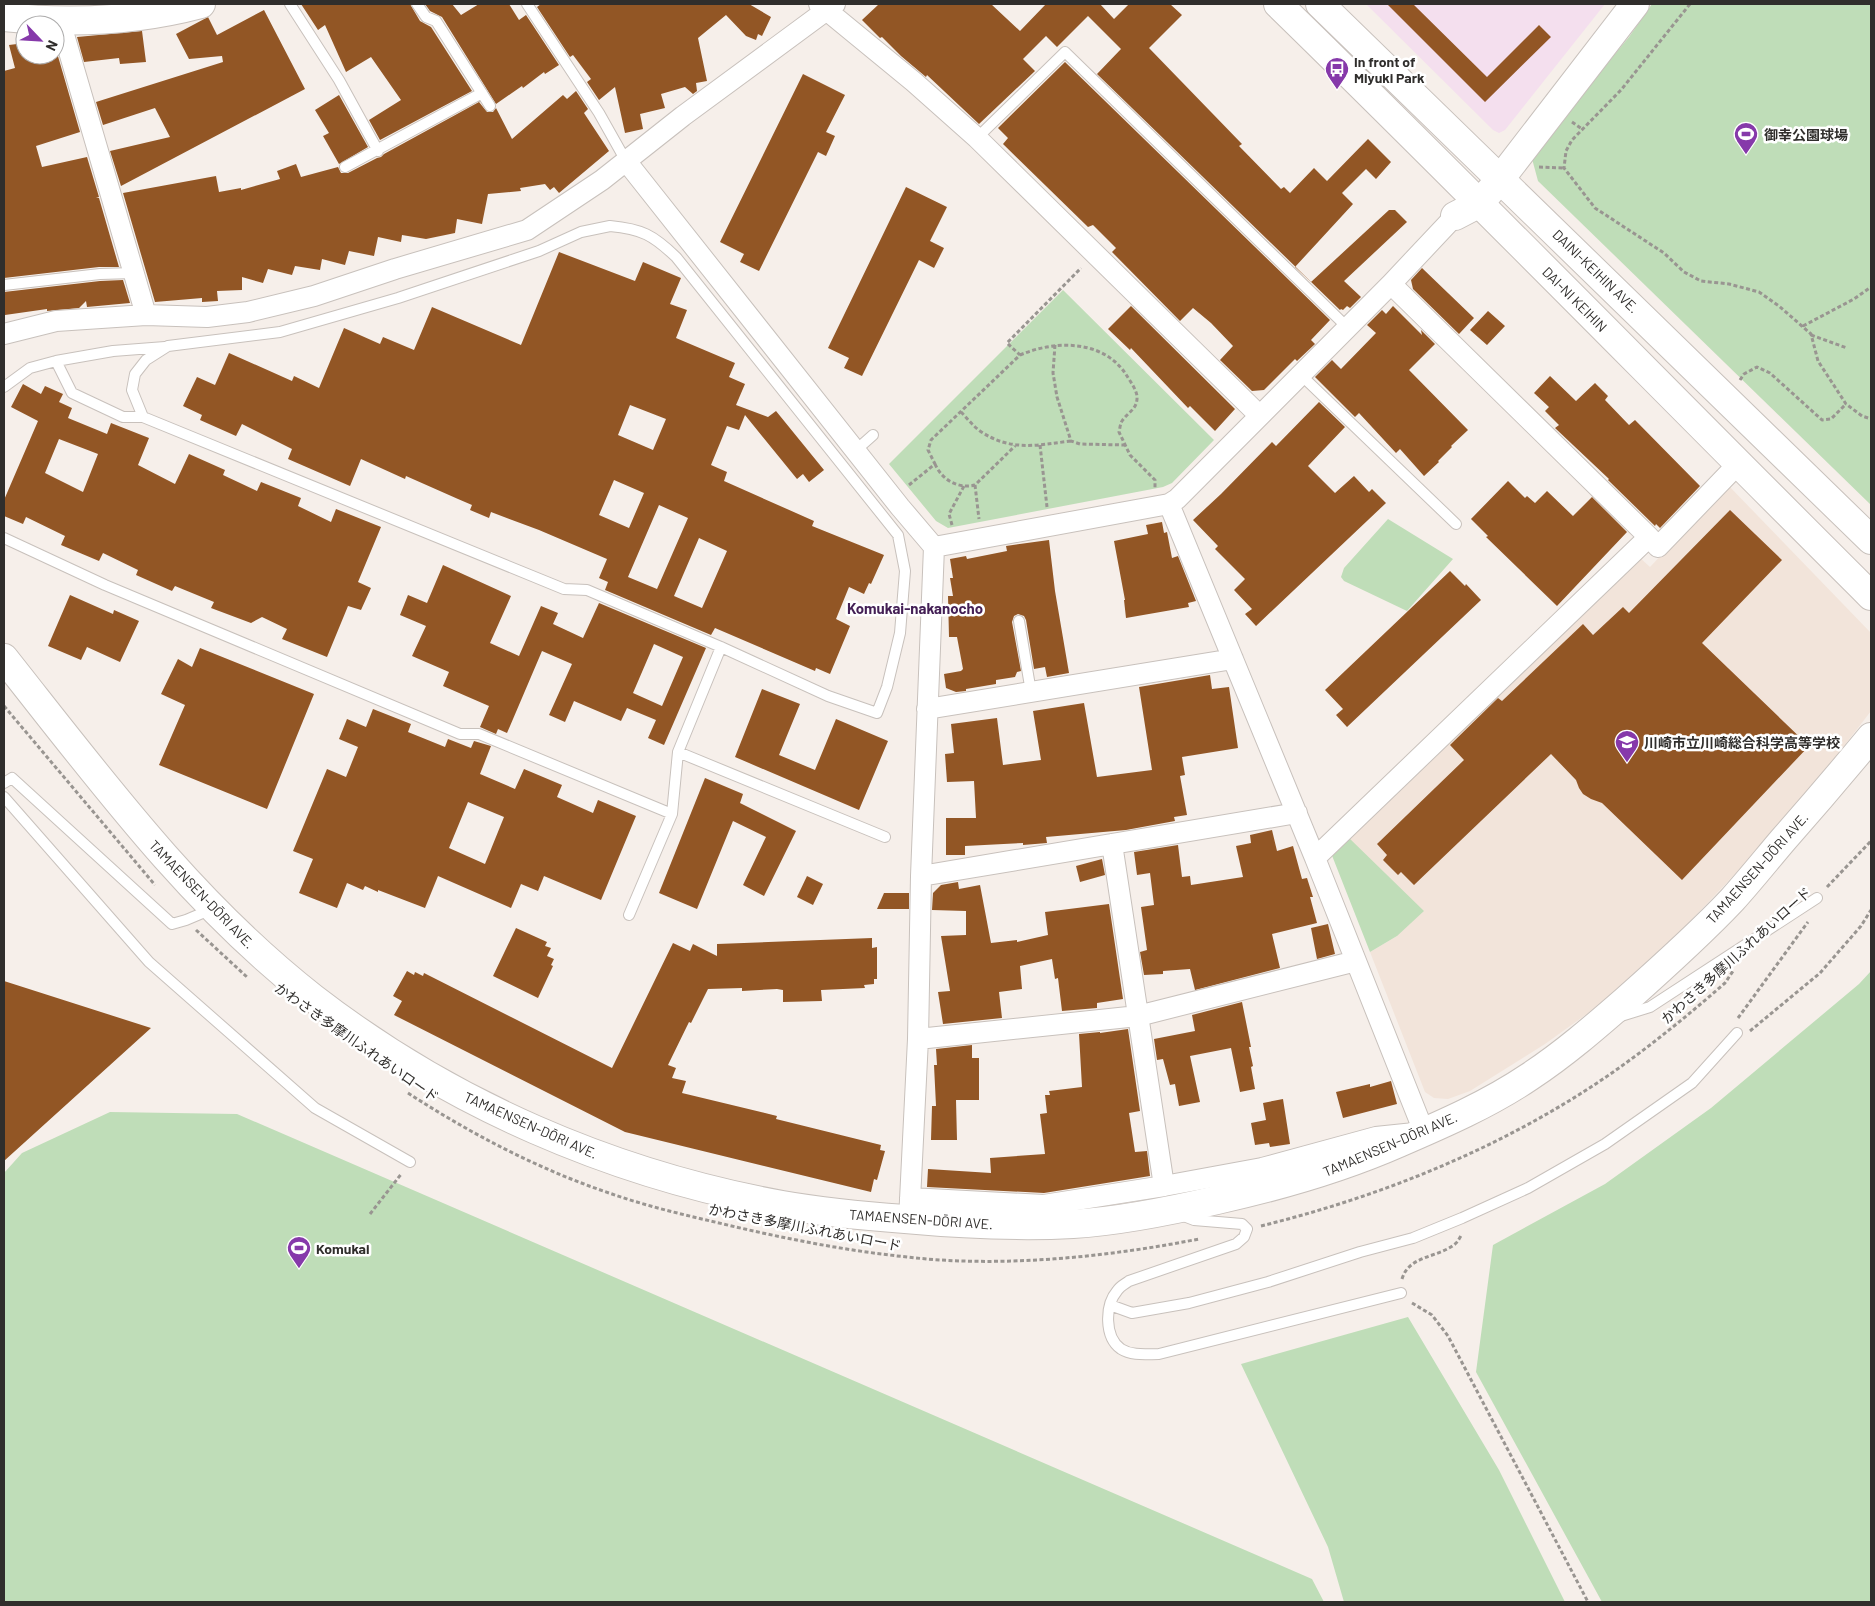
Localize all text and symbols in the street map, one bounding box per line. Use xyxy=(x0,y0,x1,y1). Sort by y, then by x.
north arrow xyxy=(15,15,65,65)
text: N xyxy=(43,38,62,54)
place label: In front of Miyuki Park xyxy=(1354,53,1425,86)
bus stop icon: In front of Miyuki Park xyxy=(1324,56,1350,90)
sports icon: 御幸公園球場 xyxy=(1733,121,1759,155)
place label: 御幸公園球場 xyxy=(1764,126,1848,143)
street label: DAINI-KEIHIN AVE. xyxy=(1549,226,1643,316)
street label: DAI-NI KEIHIN xyxy=(1539,263,1611,335)
district label: Komukai-nakanocho xyxy=(847,599,983,617)
school or university icon: 川崎市立川崎総合科学高等学校 xyxy=(1614,729,1640,763)
place label: 川崎市立川崎総合科学高等学校 xyxy=(1644,734,1840,751)
street label: TAMAENSEN-DŌRI AVE. xyxy=(1702,809,1812,927)
street label: TAMAENSEN-DŌRI AVE. xyxy=(146,836,258,952)
street label: かわさき多摩川ふれあいロード xyxy=(1657,883,1815,1027)
street label: かわさき多摩川ふれあいロード xyxy=(272,979,442,1105)
street label: TAMAENSEN-DŌRI AVE. xyxy=(462,1088,600,1162)
street label: TAMAENSEN-DŌRI AVE. xyxy=(1320,1108,1460,1180)
street label: かわさき多摩川ふれあいロード xyxy=(707,1200,903,1254)
street label: TAMAENSEN-DŌRI AVE. xyxy=(848,1205,994,1233)
sports icon: Komukai xyxy=(286,1235,312,1269)
place label: Komukai xyxy=(316,1240,370,1257)

